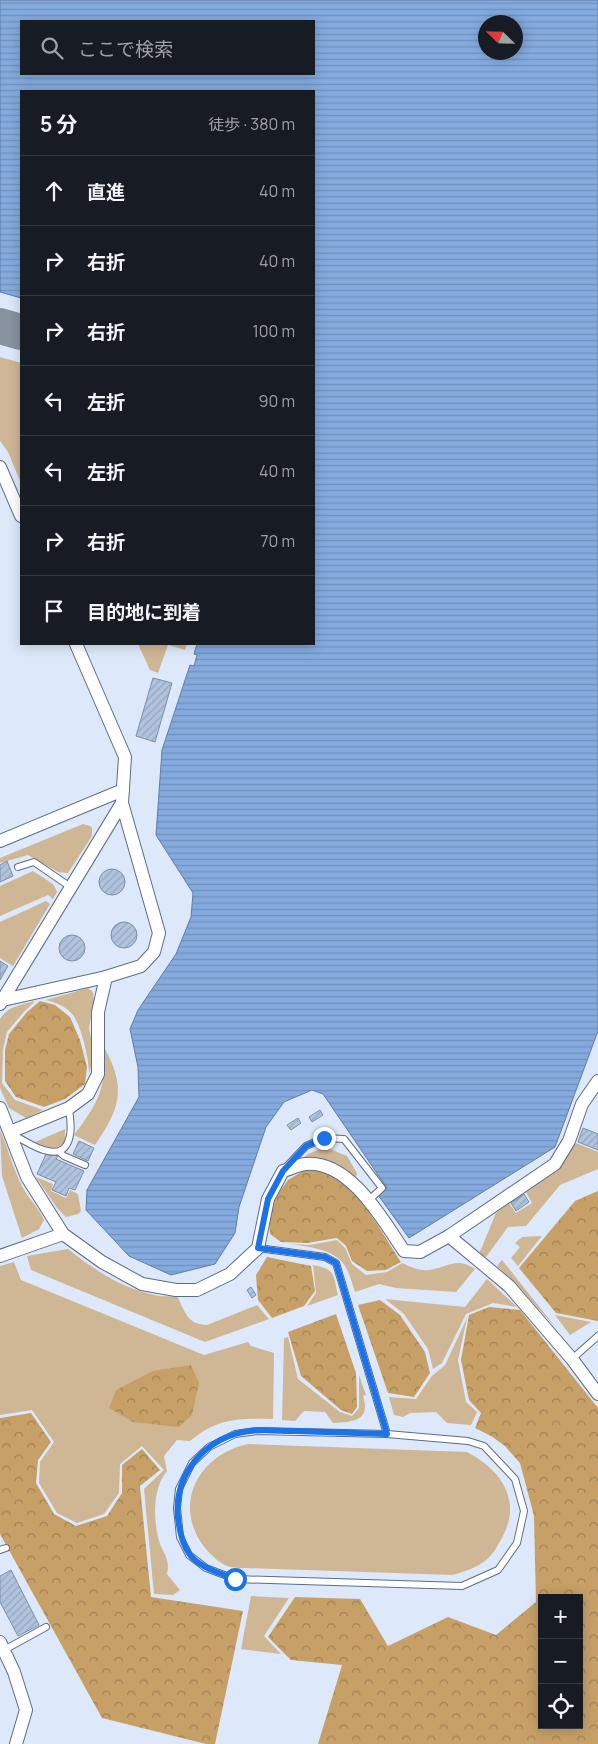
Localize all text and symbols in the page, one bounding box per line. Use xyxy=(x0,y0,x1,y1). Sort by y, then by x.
north arrow xyxy=(478,15,523,60)
search box xyxy=(20,20,315,75)
icon: search xyxy=(38,34,66,62)
text: ここで検索 xyxy=(78,36,173,62)
text: 5 分 xyxy=(40,110,78,138)
text: 徒歩 · 380 m xyxy=(208,113,295,135)
icon: ahead xyxy=(40,177,68,205)
text: 直進 xyxy=(87,179,125,205)
text: 40 m xyxy=(259,180,295,202)
icon: right xyxy=(40,247,68,275)
text: 右折 xyxy=(87,249,125,275)
text: 40 m xyxy=(259,250,295,272)
icon: right xyxy=(40,317,68,345)
text: 右折 xyxy=(87,319,125,345)
text: 100 m xyxy=(252,320,295,342)
icon: left xyxy=(40,387,68,415)
text: 左折 xyxy=(87,389,125,415)
text: 90 m xyxy=(259,390,295,412)
icon: left xyxy=(40,457,68,485)
text: 左折 xyxy=(87,459,125,485)
text: 40 m xyxy=(259,460,295,482)
icon: right xyxy=(40,527,68,555)
text: 右折 xyxy=(87,529,125,555)
text: 70 m xyxy=(260,530,295,552)
icon: arrive xyxy=(40,597,68,625)
text: 目的地に到着 xyxy=(87,599,201,625)
route end xyxy=(313,1127,336,1150)
route start xyxy=(224,1568,247,1591)
map controls xyxy=(538,1594,583,1729)
button: + xyxy=(538,1594,583,1639)
button: − xyxy=(538,1639,583,1684)
button: locate xyxy=(538,1684,583,1729)

